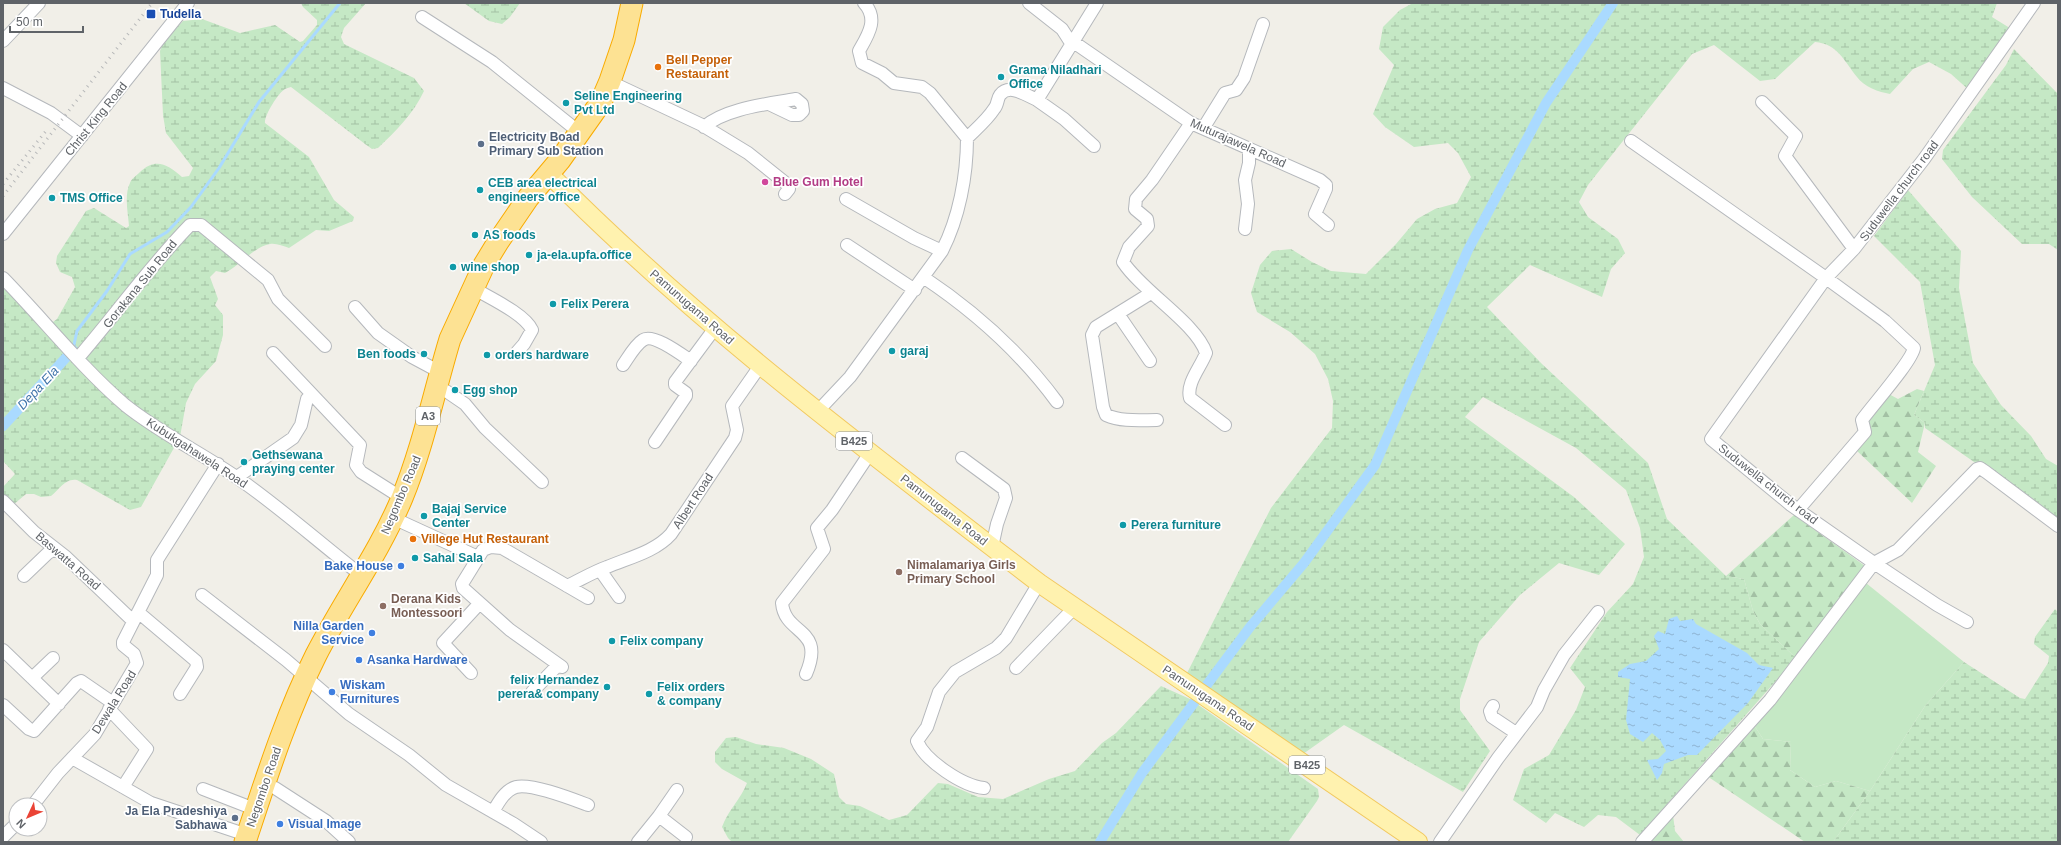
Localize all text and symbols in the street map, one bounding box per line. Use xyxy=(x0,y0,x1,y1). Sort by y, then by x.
place label: Tudella xyxy=(160,7,201,21)
scale bar xyxy=(10,8,83,34)
marker: Tudella xyxy=(145,8,157,20)
text: 50 m xyxy=(16,15,43,29)
place label: Bell Pepper Restaurant xyxy=(666,53,732,81)
marker: Bell Pepper Restaurant xyxy=(653,62,663,72)
place label: Grama Niladhari Office xyxy=(1009,63,1102,91)
marker: Grama Niladhari Office xyxy=(996,72,1006,82)
street label: Christ King Road xyxy=(62,79,130,159)
place label: Seline Engineering Pvt Ltd xyxy=(574,89,682,117)
marker: Seline Engineering Pvt Ltd xyxy=(561,98,571,108)
street label: Muturajawela Road xyxy=(1188,116,1288,170)
place label: Electricity Boad Primary Sub Station xyxy=(489,130,604,158)
street label: Suduwella church road xyxy=(1857,138,1941,244)
marker: Electricity Boad Primary Sub Station xyxy=(476,139,486,149)
place label: Blue Gum Hotel xyxy=(773,175,863,189)
place label: CEB area electrical engineers office xyxy=(488,176,597,204)
marker: Blue Gum Hotel xyxy=(760,177,770,187)
marker: CEB area electrical engineers office xyxy=(475,185,485,195)
place label: TMS Office xyxy=(60,191,123,205)
marker: TMS Office xyxy=(47,193,57,203)
place label: AS foods xyxy=(483,228,536,242)
marker: AS foods xyxy=(470,230,480,240)
street label: Gorakana Sub Road xyxy=(100,237,180,331)
place label: ja-ela.upfa.office xyxy=(536,248,632,262)
marker: ja-ela.upfa.office xyxy=(524,250,534,260)
place label: wine shop xyxy=(460,260,520,274)
marker: wine shop xyxy=(448,262,458,272)
street label: Pamunugama Road xyxy=(647,267,737,347)
place label: Felix Perera xyxy=(561,297,629,311)
marker: Felix Perera xyxy=(548,299,558,309)
place label: garaj xyxy=(900,344,929,358)
marker: garaj xyxy=(887,346,897,356)
place label: Ben foods xyxy=(357,347,416,361)
place label: orders hardware xyxy=(495,348,589,362)
marker: Ben foods xyxy=(419,349,429,359)
marker: orders hardware xyxy=(482,350,492,360)
water label: Depa Ela xyxy=(14,363,62,413)
place label: Egg shop xyxy=(463,383,518,397)
marker: Egg shop xyxy=(450,385,460,395)
road number: A3 xyxy=(416,407,440,425)
street label: Kubukgahawela Road xyxy=(144,415,250,491)
road number: B425 xyxy=(836,432,872,450)
street label: Suduwella church road xyxy=(1716,441,1820,527)
place label: Gethsewana praying center xyxy=(252,448,335,476)
street label: Negombo Road xyxy=(378,454,424,536)
marker: Gethsewana praying center xyxy=(239,457,249,467)
street label: Albert Road xyxy=(670,471,716,531)
street label: Pamunugama Road xyxy=(898,472,990,548)
place label: Bajaj Service Center xyxy=(432,502,507,530)
marker: Bajaj Service Center xyxy=(419,511,429,521)
place label: Perera furniture xyxy=(1131,518,1221,532)
marker: Perera furniture xyxy=(1118,520,1128,530)
street label: Baswatta Road xyxy=(33,529,103,593)
place label: Villege Hut Restaurant xyxy=(421,532,549,546)
marker: Villege Hut Restaurant xyxy=(408,534,418,544)
place label: Sahal Sala xyxy=(423,551,483,565)
marker: Sahal Sala xyxy=(410,553,420,563)
place label: Nimalamariya Girls Primary School xyxy=(907,558,1016,586)
place label: Bake House xyxy=(324,559,393,573)
marker: Bake House xyxy=(396,561,406,571)
marker: Nimalamariya Girls Primary School xyxy=(894,567,904,577)
place label: Derana Kids Montessoori xyxy=(391,592,462,620)
marker: Derana Kids Montessoori xyxy=(378,601,388,611)
place label: Nilla Garden Service xyxy=(293,619,364,647)
marker: Nilla Garden Service xyxy=(367,628,377,638)
place label: Felix company xyxy=(620,634,704,648)
marker: Felix company xyxy=(607,636,617,646)
place label: Asanka Hardware xyxy=(367,653,468,667)
marker: Asanka Hardware xyxy=(354,655,364,665)
street label: Pamunugama Road xyxy=(1160,662,1256,734)
street label: Dewala Road xyxy=(89,668,139,736)
place label: felix Hernandez perera& company xyxy=(498,673,599,701)
place label: Wiskam Furnitures xyxy=(340,678,400,706)
place label: Felix orders & company xyxy=(657,680,725,708)
marker: felix Hernandez perera& company xyxy=(602,682,612,692)
marker: Wiskam Furnitures xyxy=(327,687,337,697)
marker: Felix orders & company xyxy=(644,689,654,699)
street label: Negombo Road xyxy=(244,745,284,829)
road number: B425 xyxy=(1289,756,1325,774)
north arrow xyxy=(8,797,48,837)
place label: Ja Ela Pradeshiya Sabhawa xyxy=(125,804,227,832)
marker: Ja Ela Pradeshiya Sabhawa xyxy=(230,813,240,823)
text: N xyxy=(14,817,28,831)
place label: Visual Image xyxy=(288,817,361,831)
marker: Visual Image xyxy=(275,819,285,829)

